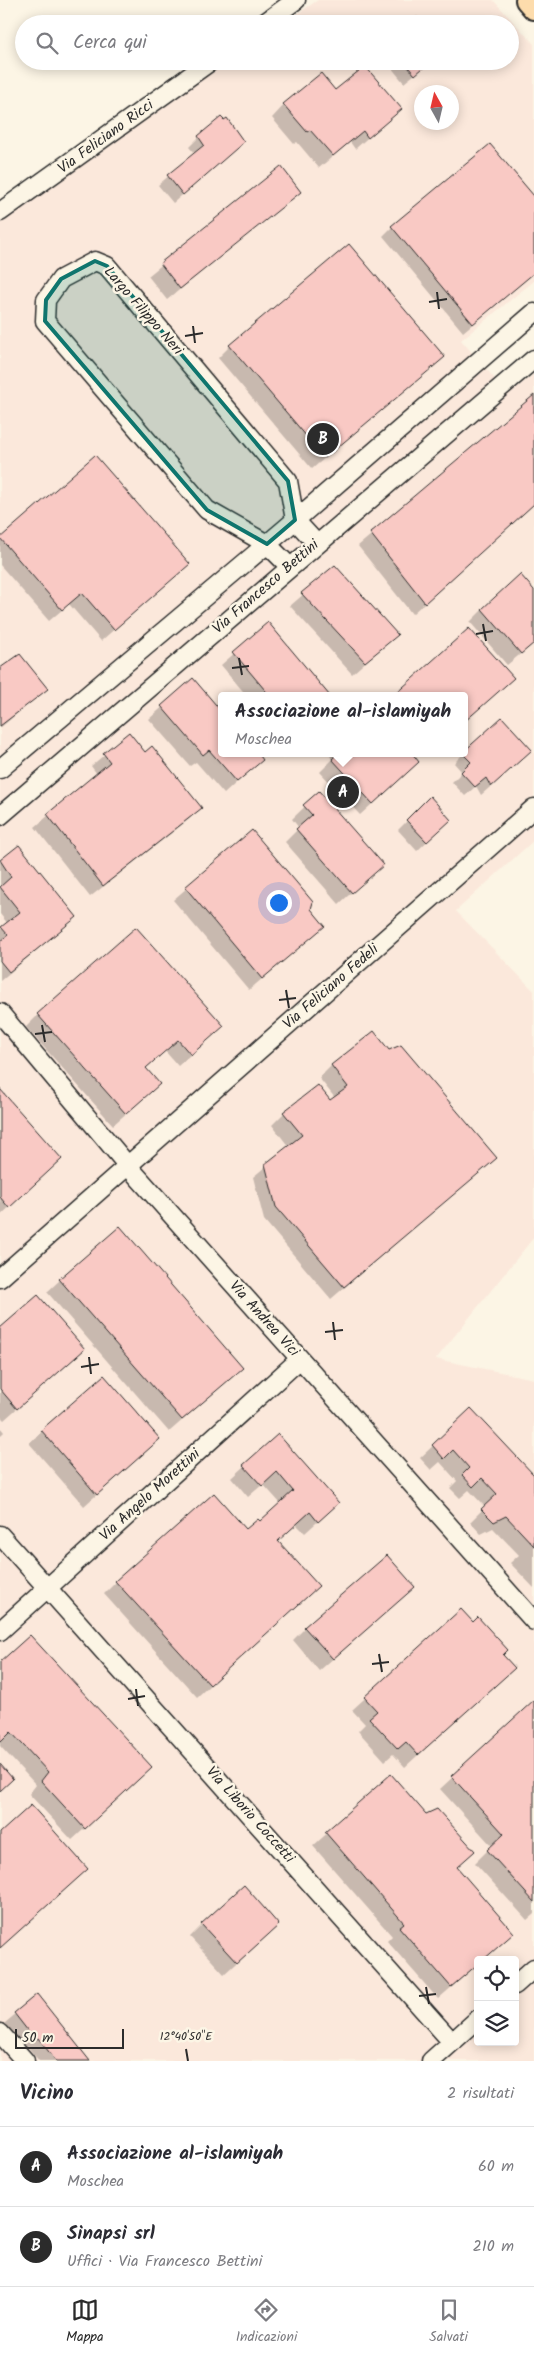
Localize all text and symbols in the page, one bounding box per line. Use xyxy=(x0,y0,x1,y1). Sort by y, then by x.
search box xyxy=(15,15,519,70)
text: Cerca qui xyxy=(73,28,147,58)
icon: search xyxy=(33,29,61,57)
north arrow xyxy=(414,85,459,130)
street label: Via Feliciano Ricci xyxy=(53,93,160,180)
street label: Largo Filippo Neri xyxy=(97,261,190,362)
pin: B xyxy=(307,420,339,458)
street label: Via Francesco Bettini xyxy=(207,533,326,640)
popup xyxy=(218,692,468,757)
text: Associazione al-islamiyah xyxy=(235,697,451,727)
text: Moschea xyxy=(235,727,292,752)
pin: A xyxy=(327,773,359,811)
your location xyxy=(266,890,292,916)
street label: Via Feliciano Fedeli xyxy=(278,937,385,1036)
street label: Via Andrea Vici xyxy=(223,1275,306,1364)
street label: Via Angelo Morettini xyxy=(94,1442,207,1547)
street label: Via Liborio Coccetti xyxy=(200,1761,301,1870)
map controls xyxy=(474,1956,519,2046)
button: locate xyxy=(474,1956,519,2001)
button: layers xyxy=(474,2001,519,2046)
scale bar xyxy=(15,2026,124,2049)
text: 50 m xyxy=(22,2027,53,2049)
text: 12°40'50"E xyxy=(160,2027,213,2046)
text: Vicino xyxy=(20,2077,74,2110)
text: 2 risultati xyxy=(447,2081,514,2106)
text: Associazione al-islamiyah xyxy=(67,2139,283,2169)
text: A xyxy=(31,2154,41,2179)
text: 60 m xyxy=(478,2154,514,2179)
text: Moschea xyxy=(67,2169,124,2194)
text: Sinapsi srl xyxy=(67,2219,155,2249)
text: B xyxy=(31,2234,41,2259)
text: 210 m xyxy=(473,2234,514,2259)
text: Uffici · Via Francesco Bettini xyxy=(67,2249,262,2274)
tab: Mappa xyxy=(66,2296,104,2348)
tab: Indicazioni xyxy=(236,2296,297,2348)
tab: Salvati xyxy=(429,2296,468,2348)

